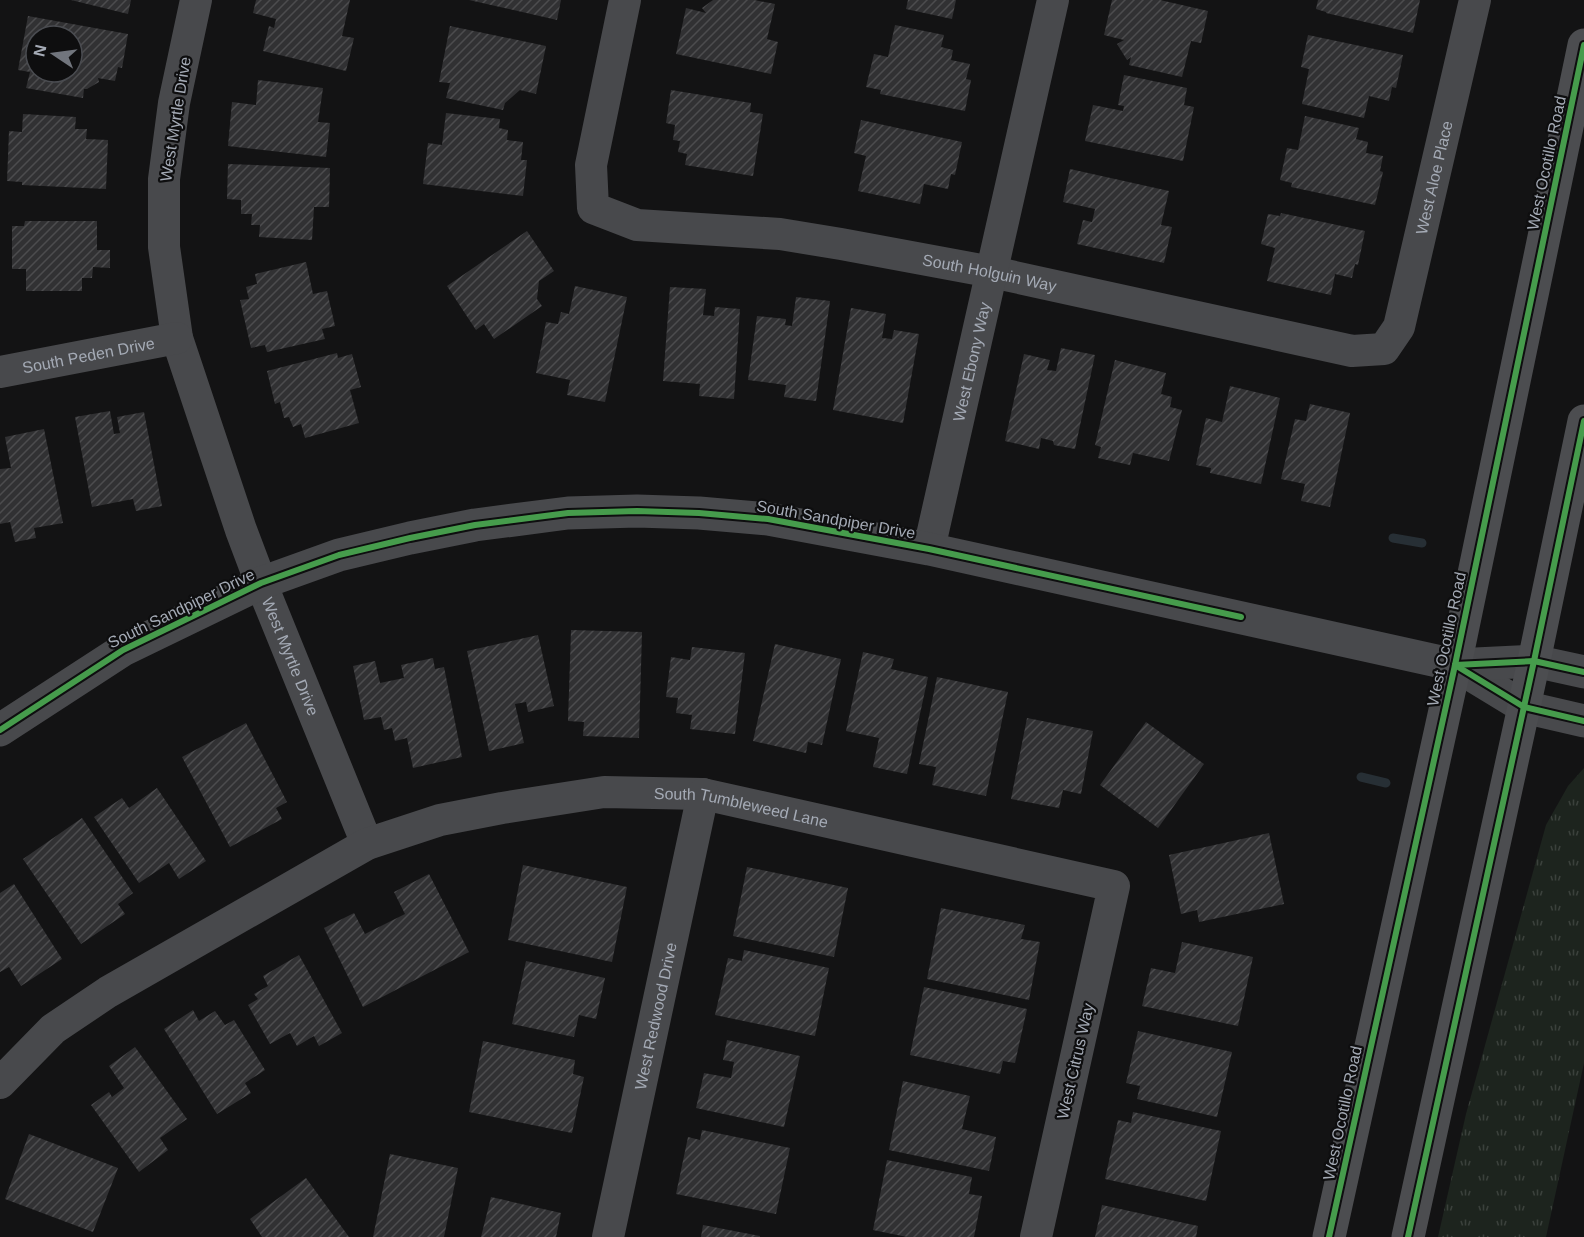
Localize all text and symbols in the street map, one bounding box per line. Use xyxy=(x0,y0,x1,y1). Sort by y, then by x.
north arrow xyxy=(24,24,84,84)
text: N xyxy=(30,43,49,58)
street label: West Myrtle Drive xyxy=(157,55,194,183)
street label: West Ocotillo Road xyxy=(1524,95,1569,232)
street label: West Aloe Place xyxy=(1413,119,1456,236)
street label: South Holguin Way xyxy=(921,251,1058,295)
street label: West Ebony Way xyxy=(950,301,994,423)
street label: South Peden Drive xyxy=(21,334,156,377)
street label: South Sandpiper Drive xyxy=(755,497,917,542)
street label: South Sandpiper Drive xyxy=(105,565,257,651)
street label: West Ocotillo Road xyxy=(1424,571,1469,708)
street label: West Myrtle Drive xyxy=(259,595,322,718)
street label: South Tumbleweed Lane xyxy=(654,785,830,831)
street label: West Redwood Drive xyxy=(632,941,680,1091)
street label: West Citrus Way xyxy=(1054,1002,1097,1121)
street label: West Ocotillo Road xyxy=(1320,1045,1365,1182)

